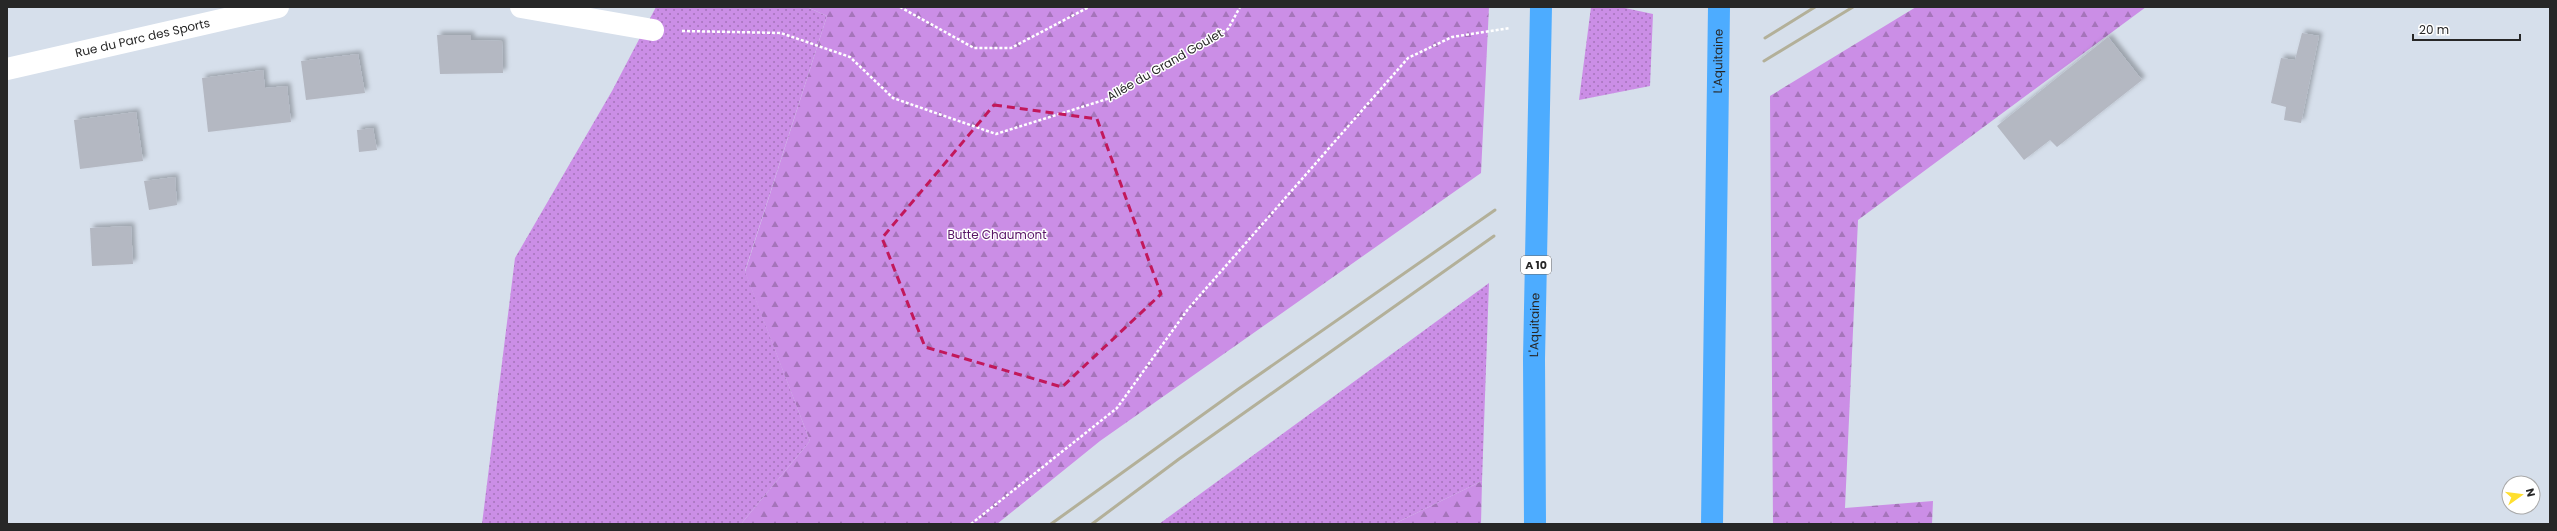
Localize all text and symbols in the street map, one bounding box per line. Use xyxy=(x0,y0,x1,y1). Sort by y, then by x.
street label: Rue du Parc des Sports xyxy=(73,14,211,61)
scale bar xyxy=(2413,16,2520,42)
text: 20 m xyxy=(2419,21,2449,38)
street label: Allée du Grand Goulet xyxy=(1104,24,1226,105)
street label: L'Aquitaine xyxy=(1709,29,1727,93)
park label: Butte Chaumont xyxy=(947,226,1047,243)
road number: A 10 xyxy=(1521,256,1551,274)
street label: L'Aquitaine xyxy=(1525,293,1543,357)
north arrow xyxy=(2501,475,2541,515)
text: N xyxy=(2522,487,2539,499)

